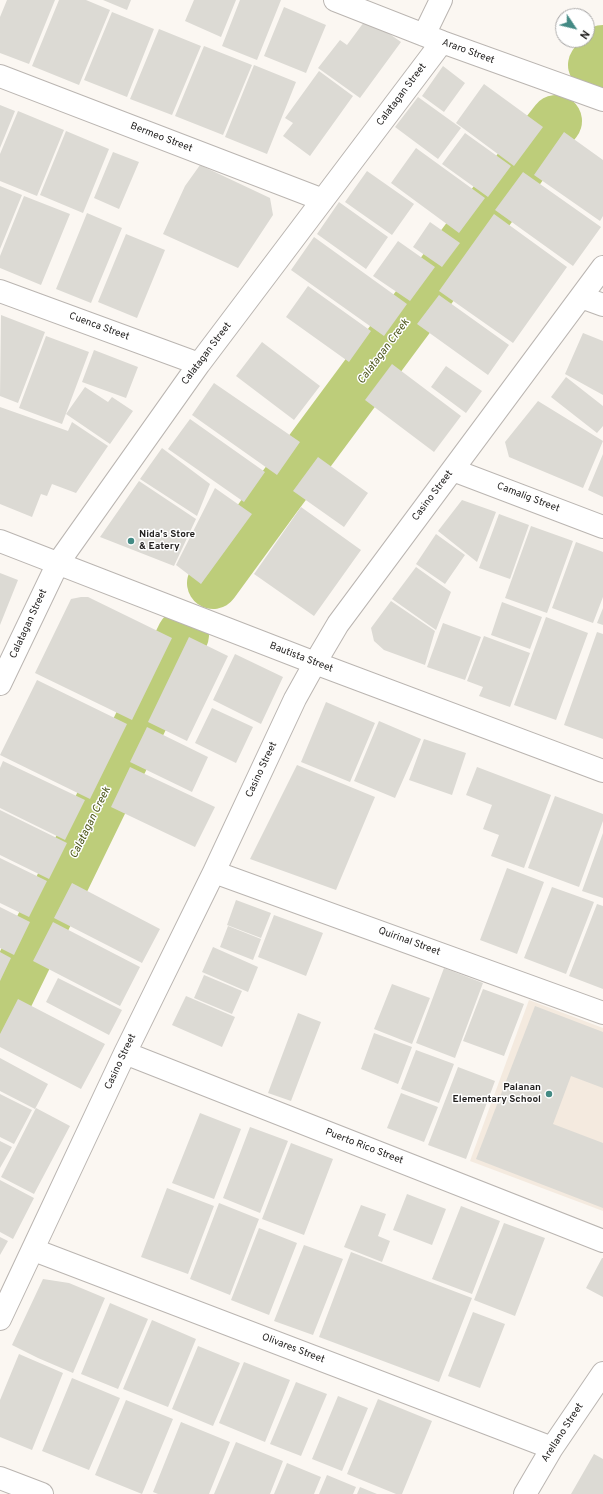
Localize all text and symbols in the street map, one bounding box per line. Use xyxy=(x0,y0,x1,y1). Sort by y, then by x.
north arrow xyxy=(555,8,595,48)
text: N xyxy=(576,27,592,42)
street label: Araro Street xyxy=(440,37,496,67)
street label: Calatagan Street xyxy=(375,61,429,129)
street label: Bermeo Street xyxy=(128,121,194,155)
street label: Cuenca Street xyxy=(67,311,131,343)
water label: Calatagan Creek xyxy=(355,317,413,387)
street label: Calatagan Street xyxy=(180,320,234,388)
street label: Casino Street xyxy=(410,468,456,524)
street label: Camalig Street xyxy=(495,481,561,515)
place label: Nida's Store & Eatery xyxy=(139,529,195,552)
marker: Nida's Store & Eatery xyxy=(126,536,136,546)
street label: Calatagan Street xyxy=(8,587,50,661)
street label: Bautista Street xyxy=(268,640,334,676)
street label: Casino Street xyxy=(244,740,280,800)
water label: Calatagan Creek xyxy=(68,785,114,861)
street label: Quirinal Street xyxy=(376,925,442,959)
street label: Casino Street xyxy=(103,1032,139,1092)
place label: Palanan Elementary School xyxy=(452,1082,541,1106)
marker: Palanan Elementary School xyxy=(544,1089,554,1099)
street label: Puerto Rico Street xyxy=(323,1127,405,1167)
street label: Olivares Street xyxy=(260,1332,326,1366)
street label: Arellano Street xyxy=(540,1401,586,1465)

